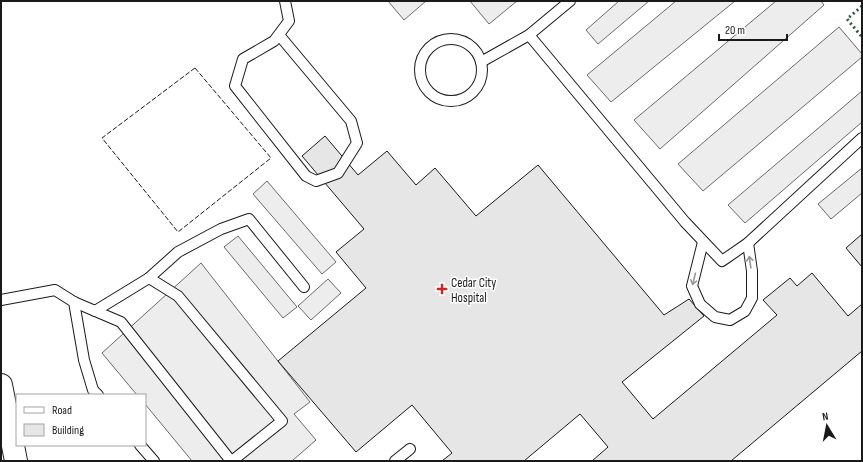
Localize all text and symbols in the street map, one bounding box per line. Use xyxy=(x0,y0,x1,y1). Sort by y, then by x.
scale bar xyxy=(719,16,787,42)
text: 20 m xyxy=(725,23,745,38)
one-way arrow xyxy=(746,256,754,269)
one-way arrow xyxy=(689,273,697,286)
place label: Cedar City Hospital xyxy=(451,275,496,306)
marker: Cedar City Hospital xyxy=(436,283,448,295)
legend xyxy=(16,394,146,446)
text: Road xyxy=(52,403,72,418)
north arrow xyxy=(807,406,847,446)
text: N xyxy=(821,410,829,424)
text: Building xyxy=(52,423,84,438)

